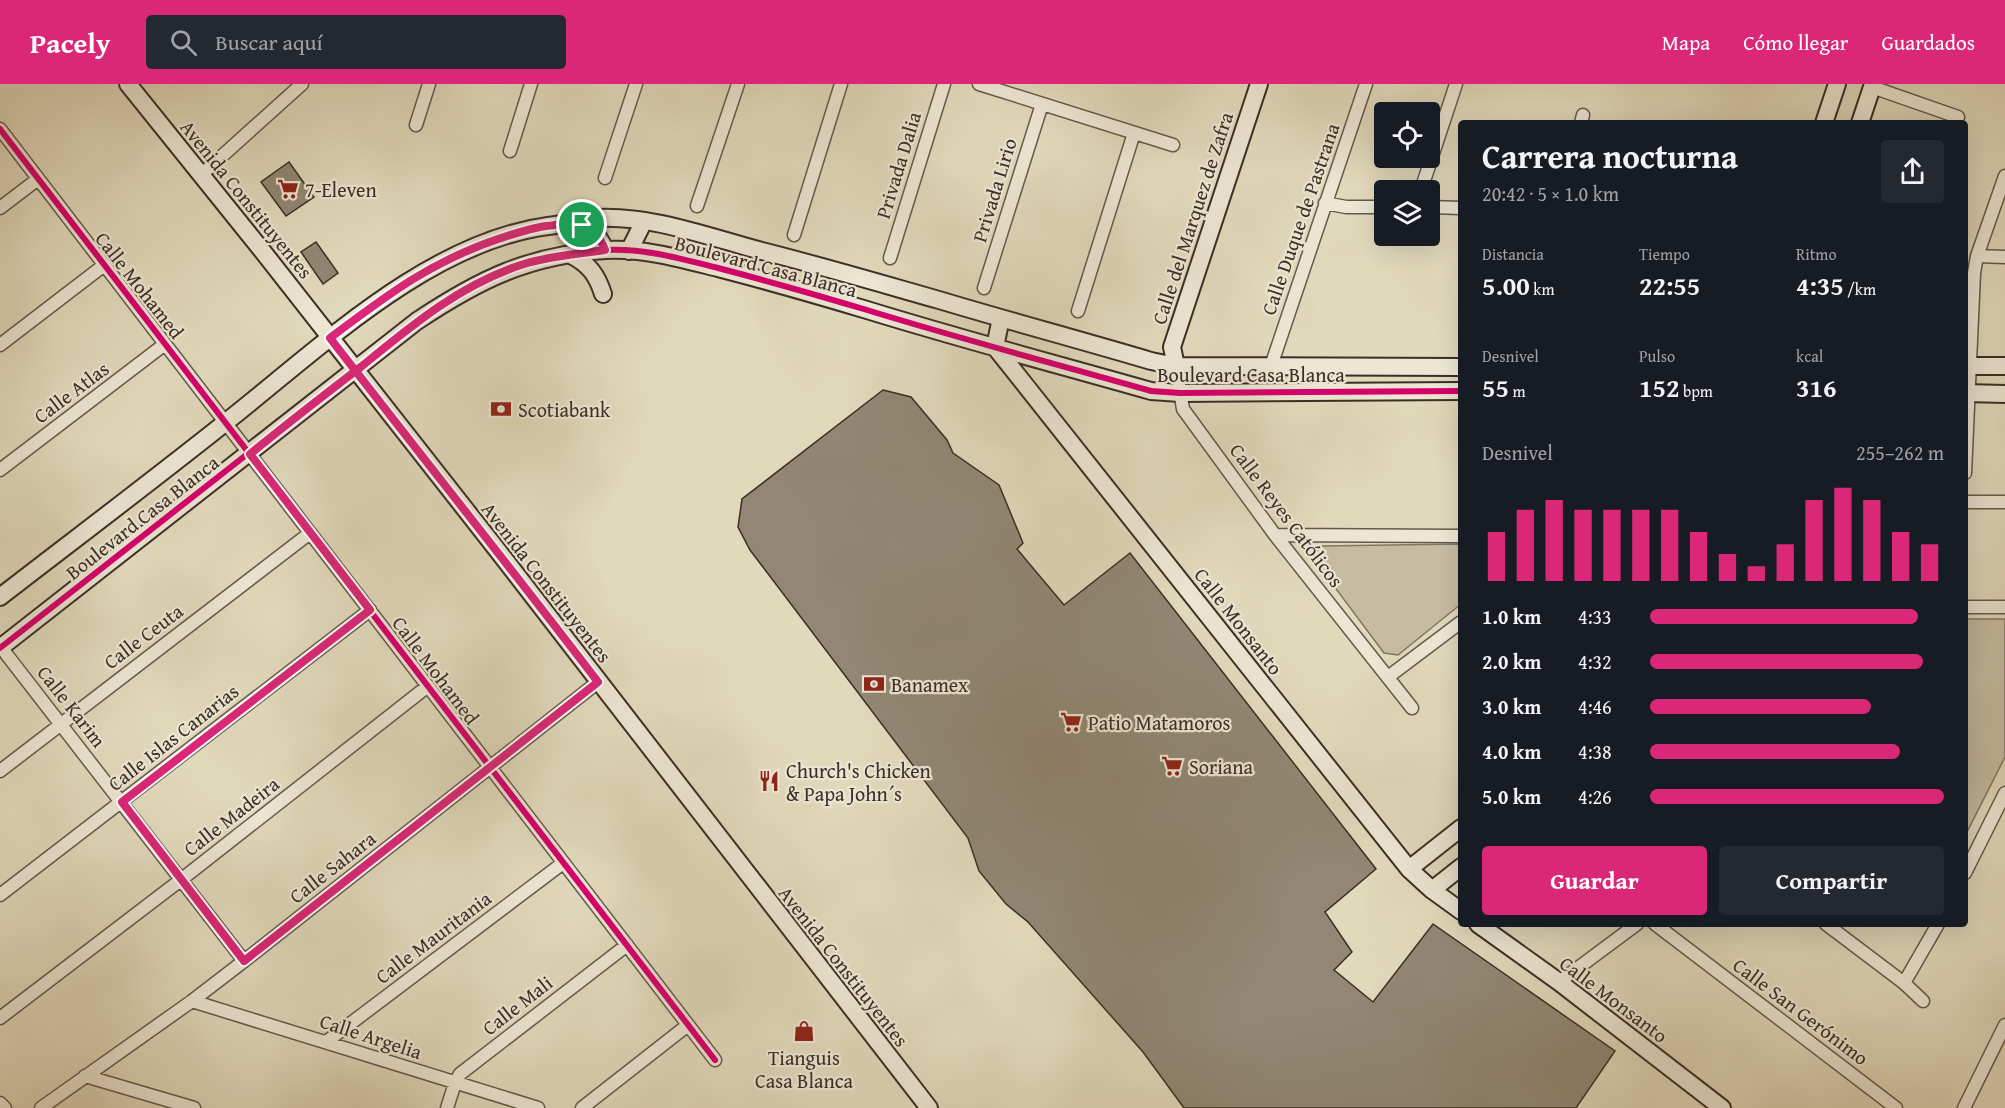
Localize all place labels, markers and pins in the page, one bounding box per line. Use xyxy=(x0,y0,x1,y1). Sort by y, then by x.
place label: 7-Eleven xyxy=(305,175,377,204)
supermarket icon: 7-Eleven xyxy=(276,177,300,201)
pin xyxy=(556,199,607,250)
place label: Scotiabank xyxy=(518,395,611,424)
bank icon: Scotiabank xyxy=(489,397,513,421)
place label: Banamex xyxy=(891,670,969,699)
bank icon: Banamex xyxy=(862,672,886,696)
place label: Patio Matamoros xyxy=(1088,708,1231,737)
supermarket icon: Patio Matamoros xyxy=(1059,710,1083,734)
place label: Soriana xyxy=(1189,752,1254,781)
supermarket icon: Soriana xyxy=(1160,754,1184,778)
place label: Church's Chicken & Papa John´s xyxy=(786,756,931,808)
restaurant icon: Church's Chicken & Papa John´s xyxy=(757,769,781,793)
shop icon: Tianguis Casa Blanca xyxy=(792,1019,816,1043)
place label: Tianguis Casa Blanca xyxy=(755,1043,854,1095)

